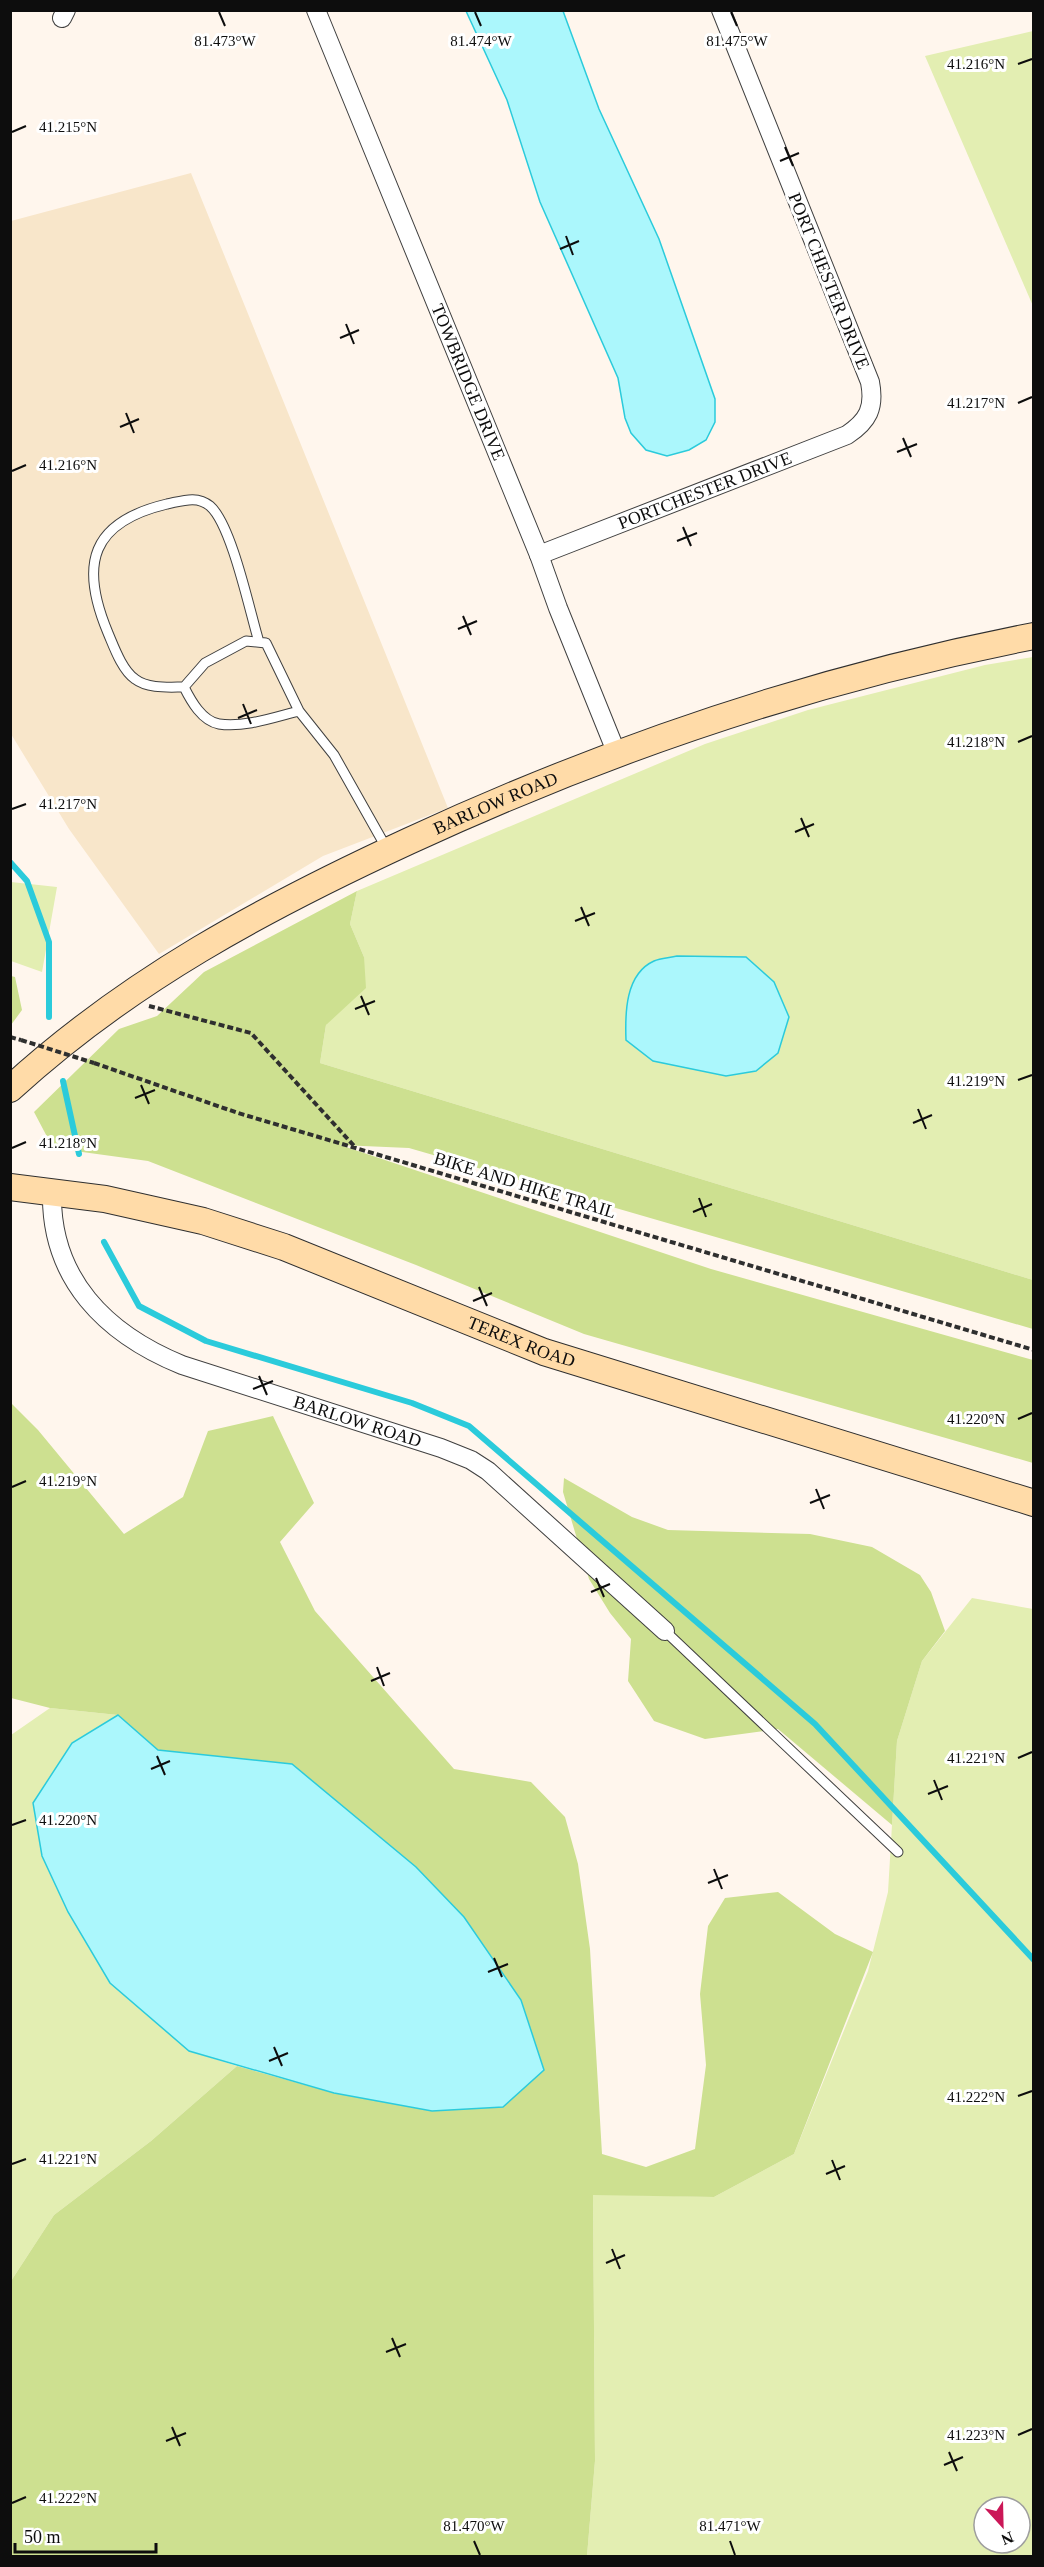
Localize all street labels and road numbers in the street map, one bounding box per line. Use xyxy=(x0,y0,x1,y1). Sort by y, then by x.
street label: PORT CHESTER DRIVE xyxy=(784,190,874,372)
street label: TOWBRIDGE DRIVE xyxy=(427,301,509,463)
street label: PORTCHESTER DRIVE xyxy=(615,448,794,533)
street label: BARLOW ROAD xyxy=(430,768,560,839)
street label: BIKE AND HIKE TRAIL xyxy=(432,1148,618,1222)
street label: TEREX ROAD xyxy=(465,1312,578,1371)
street label: BARLOW ROAD xyxy=(291,1391,424,1451)

